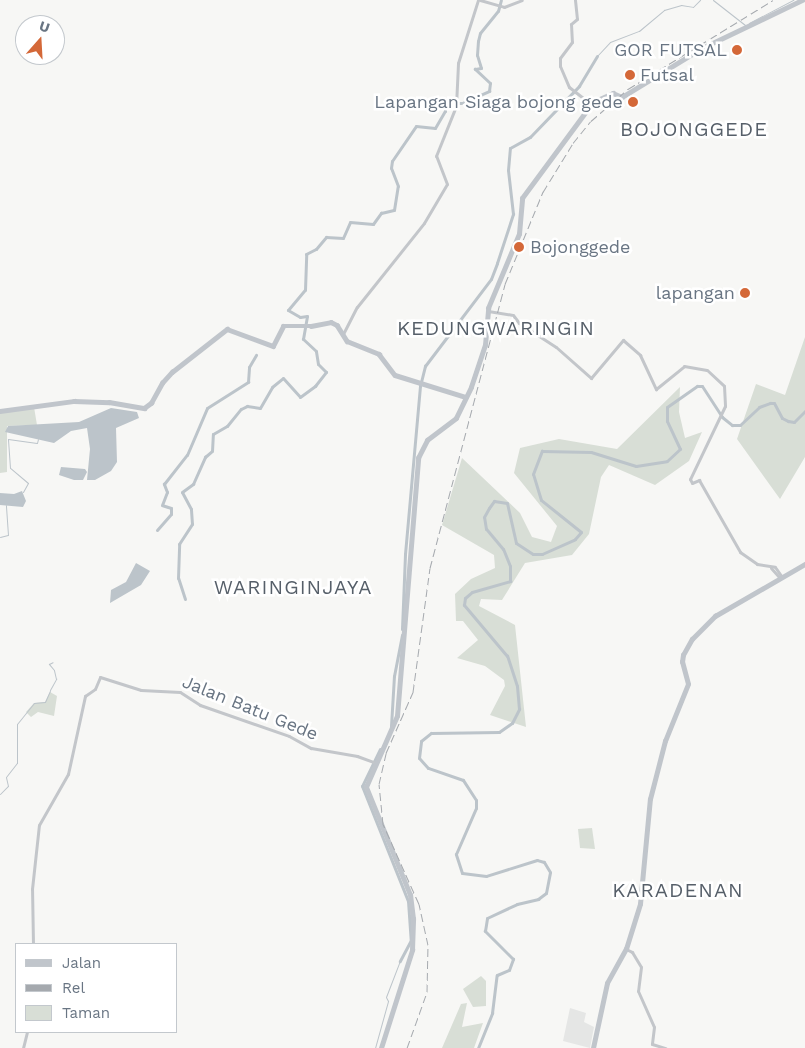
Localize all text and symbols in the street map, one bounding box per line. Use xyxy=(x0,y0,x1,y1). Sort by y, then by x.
north arrow xyxy=(15,15,65,65)
text: U xyxy=(37,18,52,36)
place label: GOR FUTSAL xyxy=(614,39,727,61)
marker: GOR FUTSAL xyxy=(731,44,743,56)
place label: Futsal xyxy=(640,64,694,86)
marker: Futsal xyxy=(624,69,636,81)
place label: Lapangan Siaga bojong gede xyxy=(374,91,623,113)
marker: Lapangan Siaga bojong gede xyxy=(627,96,639,108)
district label: BOJONGGEDE xyxy=(619,117,769,141)
place label: Bojonggede xyxy=(530,236,630,258)
marker: Bojonggede xyxy=(512,240,526,254)
place label: lapangan xyxy=(656,282,735,304)
marker: lapangan xyxy=(739,287,751,299)
district label: KEDUNGWARINGIN xyxy=(395,316,597,340)
district label: WARINGINJAYA xyxy=(212,575,374,599)
street label: Jalan Batu Gede xyxy=(179,671,321,745)
district label: KARADENAN xyxy=(611,878,745,902)
legend xyxy=(15,943,178,1033)
text: Jalan xyxy=(62,954,101,972)
text: Rel xyxy=(62,979,85,997)
text: Taman xyxy=(62,1004,110,1022)

